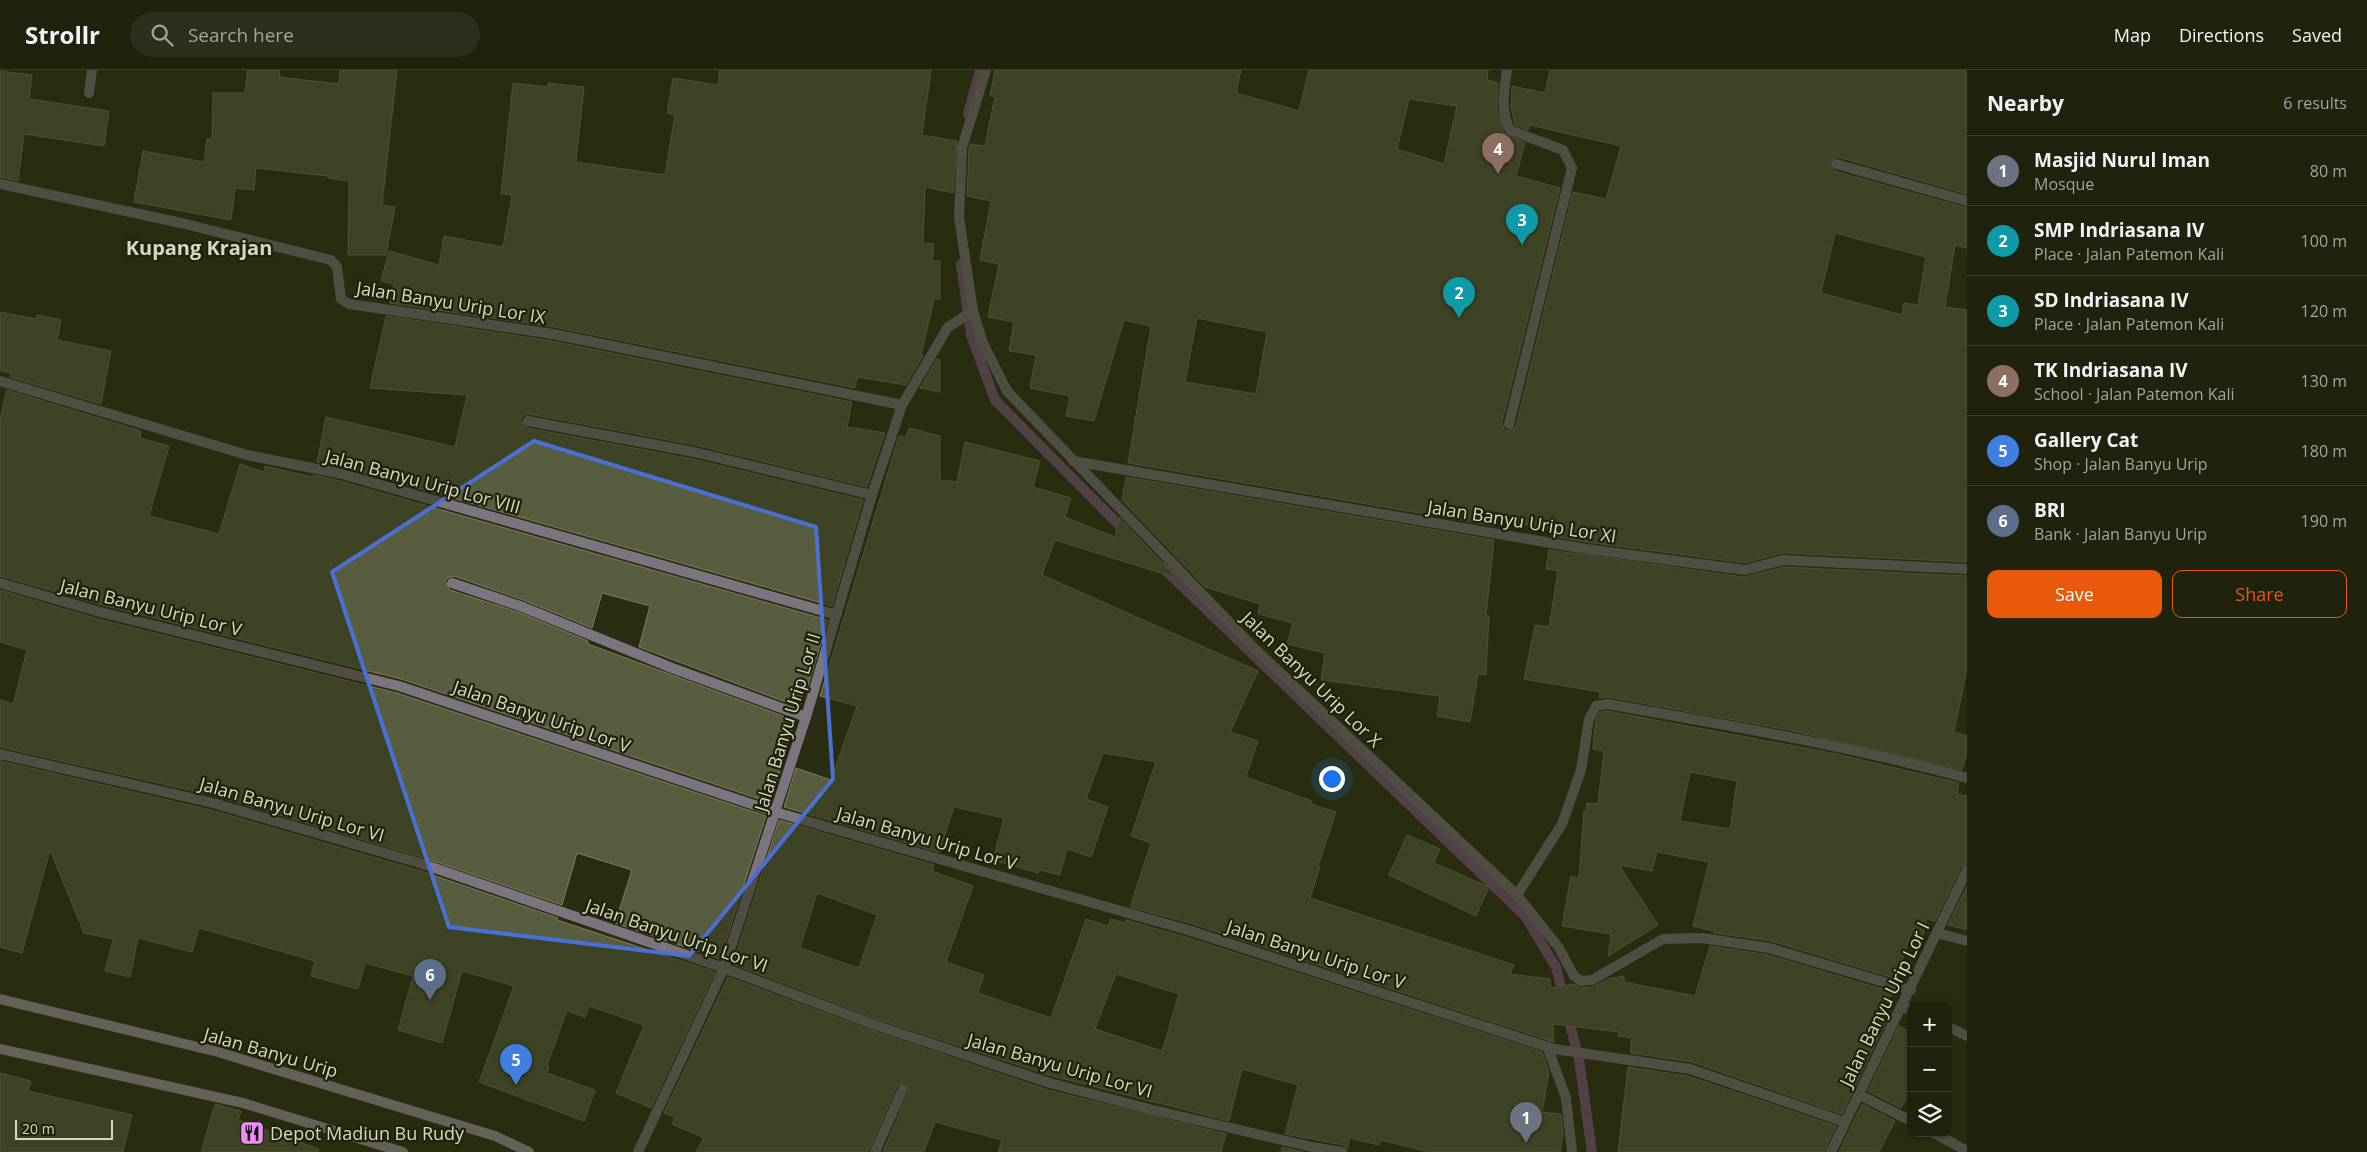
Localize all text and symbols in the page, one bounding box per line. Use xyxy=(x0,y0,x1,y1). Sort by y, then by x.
search box xyxy=(130,12,480,57)
text: Strollr xyxy=(25,18,100,51)
icon: search xyxy=(148,21,176,49)
text: Search here xyxy=(188,22,294,48)
text: Map xyxy=(2114,23,2151,47)
text: Directions xyxy=(2179,23,2264,47)
text: Saved xyxy=(2292,23,2342,47)
text: Nearby xyxy=(1987,89,2064,117)
text: 6 results xyxy=(2283,92,2347,114)
pin: 4 xyxy=(1482,133,1514,174)
text: Masjid Nurul Iman xyxy=(2034,147,2210,173)
text: 1 xyxy=(1998,160,2008,182)
text: 80 m xyxy=(2310,160,2347,182)
text: Mosque xyxy=(2034,173,2094,195)
pin: 3 xyxy=(1506,204,1538,245)
text: SMP Indriasana IV xyxy=(2034,217,2204,243)
text: 2 xyxy=(1998,230,2008,252)
text: 100 m xyxy=(2301,230,2347,252)
district label: Kupang Krajan xyxy=(126,234,272,261)
text: Place · Jalan Patemon Kali xyxy=(2034,243,2224,265)
street label: Jalan Banyu Urip Lor IX xyxy=(353,275,548,329)
pin: 2 xyxy=(1443,277,1475,318)
text: SD Indriasana IV xyxy=(2034,287,2189,313)
text: 3 xyxy=(1998,300,2008,322)
text: 120 m xyxy=(2301,300,2347,322)
text: Place · Jalan Patemon Kali xyxy=(2034,313,2224,335)
text: TK Indriasana IV xyxy=(2034,357,2188,383)
text: 4 xyxy=(1998,370,2008,392)
text: 130 m xyxy=(2301,370,2347,392)
text: School · Jalan Patemon Kali xyxy=(2034,383,2235,405)
text: Gallery Cat xyxy=(2034,427,2138,453)
text: 5 xyxy=(1998,440,2008,462)
text: 180 m xyxy=(2301,440,2347,462)
street label: Jalan Banyu Urip Lor VIII xyxy=(321,443,523,519)
text: Shop · Jalan Banyu Urip xyxy=(2034,453,2208,475)
street label: Jalan Banyu Urip Lor XI xyxy=(1424,494,1618,548)
text: BRI xyxy=(2034,497,2066,523)
text: 6 xyxy=(1998,510,2008,532)
text: 190 m xyxy=(2301,510,2347,532)
text: Bank · Jalan Banyu Urip xyxy=(2034,523,2207,545)
button: Save xyxy=(1987,570,2162,618)
button: Share xyxy=(2172,570,2347,618)
street label: Jalan Banyu Urip Lor V xyxy=(56,572,244,641)
street label: Jalan Banyu Urip Lor X xyxy=(1235,604,1388,753)
street label: Jalan Banyu Urip Lor II xyxy=(748,630,826,816)
street label: Jalan Banyu Urip Lor V xyxy=(448,674,634,758)
your location xyxy=(1319,766,1345,792)
street label: Jalan Banyu Urip Lor VI xyxy=(195,771,387,847)
street label: Jalan Banyu Urip Lor V xyxy=(832,800,1020,875)
street label: Jalan Banyu Urip Lor VI xyxy=(581,892,771,977)
street label: Jalan Banyu Urip Lor V xyxy=(1222,913,1409,994)
street label: Jalan Banyu Urip Lor I xyxy=(1833,918,1934,1092)
pin: 6 xyxy=(414,959,446,1000)
map controls xyxy=(1907,1002,1952,1137)
button: + xyxy=(1907,1002,1952,1047)
street label: Jalan Banyu Urip xyxy=(199,1021,341,1083)
street label: Jalan Banyu Urip Lor VI xyxy=(963,1027,1155,1103)
pin: 5 xyxy=(500,1044,532,1085)
button: − xyxy=(1907,1047,1952,1092)
button: layers xyxy=(1907,1092,1952,1137)
pin: 1 xyxy=(1510,1102,1542,1143)
scale bar xyxy=(15,1117,112,1140)
text: 20 m xyxy=(22,1119,55,1138)
restaurant icon: Depot Madiun Bu Rudy xyxy=(239,1120,265,1146)
place label: Depot Madiun Bu Rudy xyxy=(270,1121,465,1145)

